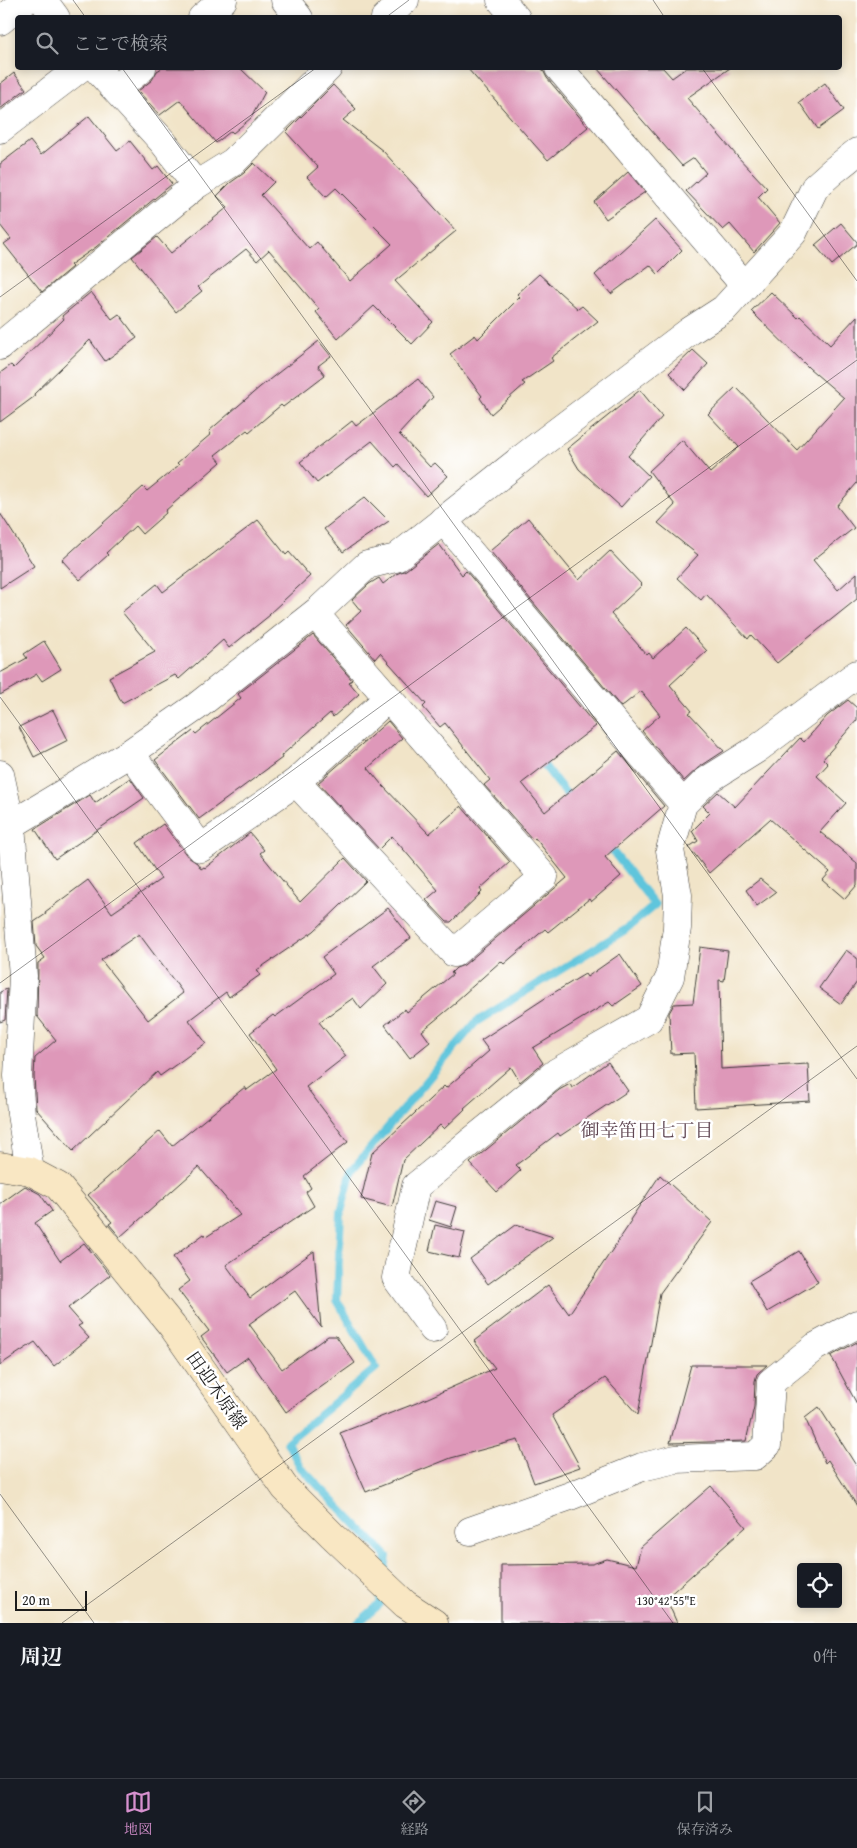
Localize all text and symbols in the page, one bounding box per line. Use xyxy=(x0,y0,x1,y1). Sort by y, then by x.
search box xyxy=(15,15,842,70)
icon: search xyxy=(33,29,61,57)
text: ここで検索 xyxy=(73,29,168,57)
district label: 御幸笛田七丁目 xyxy=(580,1116,714,1144)
street label: 田迎木原線 xyxy=(180,1345,254,1435)
map controls xyxy=(797,1563,842,1608)
button: locate xyxy=(797,1563,842,1608)
scale bar xyxy=(15,1588,88,1611)
text: 20 m xyxy=(22,1590,50,1610)
text: 130°42'55"E xyxy=(636,1592,696,1609)
text: 周辺 xyxy=(20,1641,62,1672)
text: 0件 xyxy=(813,1644,837,1668)
tab: 地図 xyxy=(124,1788,152,1839)
tab: 経路 xyxy=(400,1788,428,1839)
tab: 保存済み xyxy=(677,1788,733,1839)

